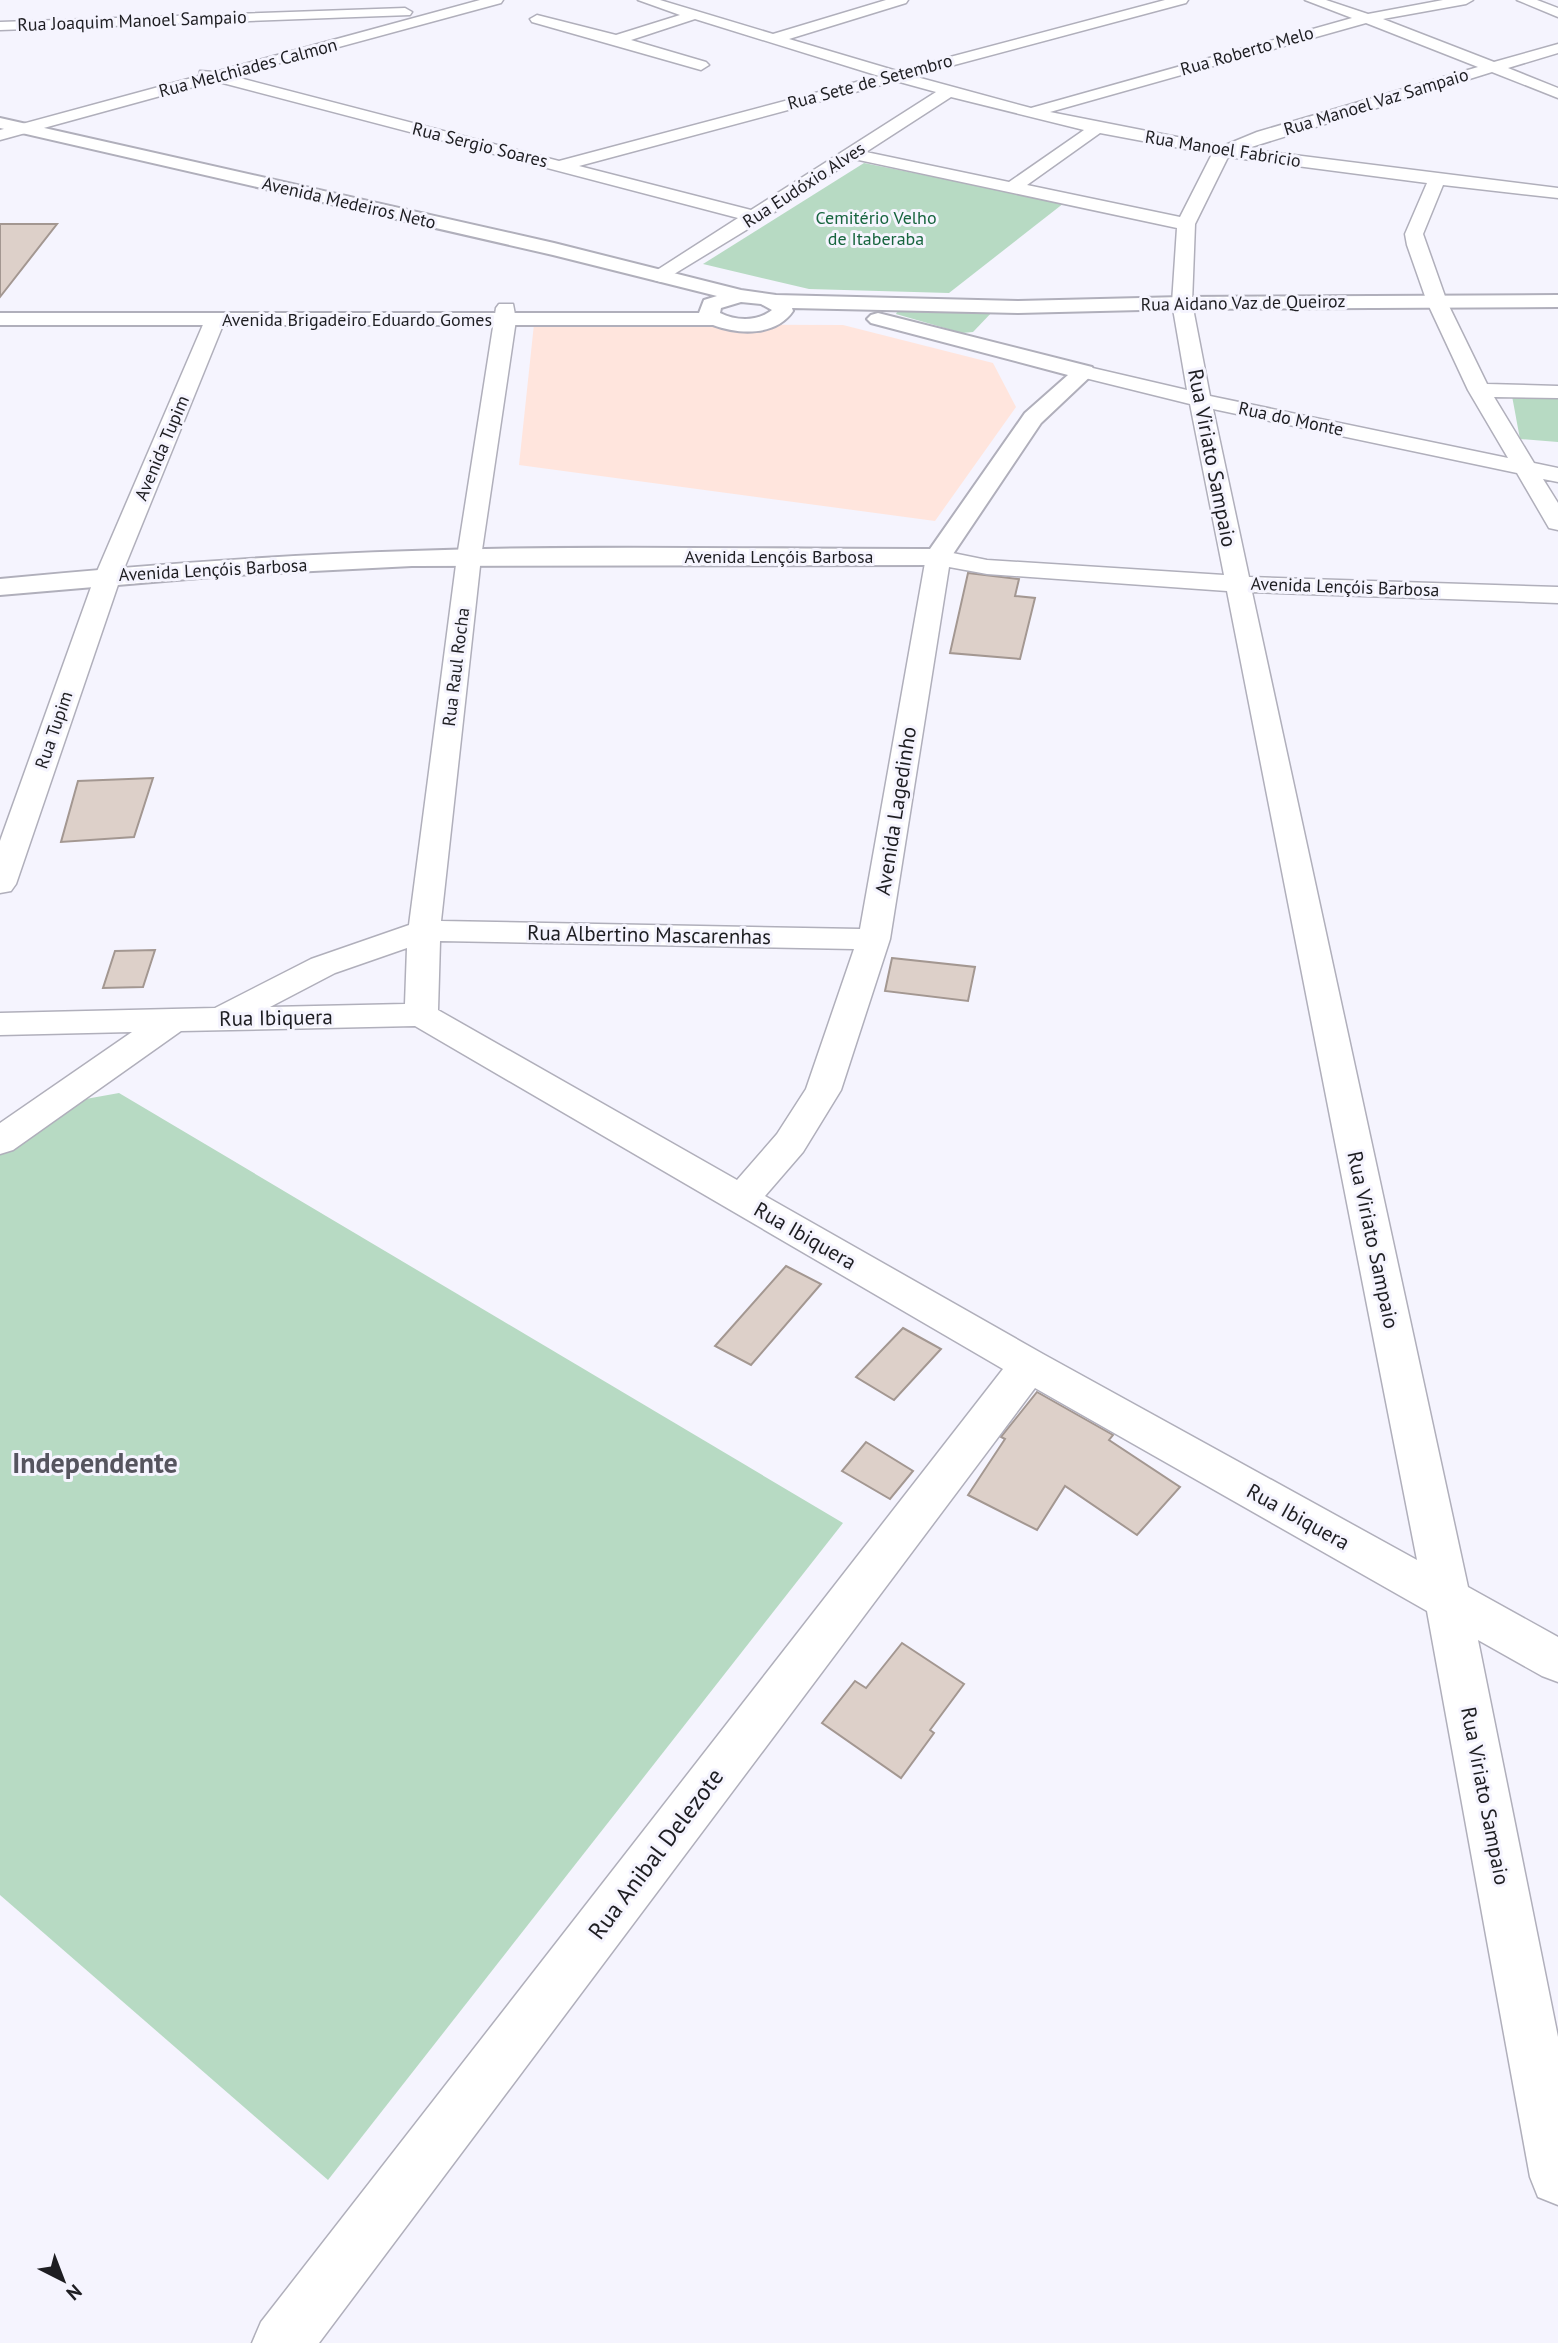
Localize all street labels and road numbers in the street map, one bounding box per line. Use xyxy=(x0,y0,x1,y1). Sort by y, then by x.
street label: Rua Joaquim Manoel Sampaio xyxy=(17,5,247,36)
street label: Rua Roberto Melo xyxy=(1178,20,1316,81)
street label: Rua Melchiades Calmon xyxy=(156,33,340,102)
street label: Rua Sete de Setembro xyxy=(785,48,955,115)
street label: Rua Manoel Vaz Sampaio xyxy=(1281,62,1471,141)
street label: Rua Sergio Soares xyxy=(410,117,550,172)
street label: Rua Manoel Fabricio xyxy=(1144,125,1303,172)
street label: Rua Eudóxio Alves xyxy=(738,136,869,233)
street label: Avenida Medeiros Neto xyxy=(260,171,438,234)
street label: Rua Aidano Vaz de Queiroz xyxy=(1140,289,1346,316)
street label: Avenida Brigadeiro Eduardo Gomes xyxy=(222,308,492,331)
street label: Rua Viriato Sampaio xyxy=(1182,367,1243,549)
street label: Avenida Tupim xyxy=(129,392,194,504)
street label: Rua do Monte xyxy=(1236,396,1346,441)
street label: Avenida Lençóis Barbosa xyxy=(685,545,873,568)
street label: Avenida Lençóis Barbosa xyxy=(118,553,308,586)
street label: Avenida Lençóis Barbosa xyxy=(1250,572,1440,601)
street label: Rua Raul Rocha xyxy=(437,606,474,728)
street label: Rua Tupim xyxy=(30,688,77,772)
street label: Avenida Lagedinho xyxy=(869,725,922,897)
street label: Rua Albertino Mascarenhas xyxy=(527,919,771,950)
street label: Rua Ibiquera xyxy=(219,1003,333,1032)
street label: Rua Viriato Sampaio xyxy=(1341,1149,1405,1331)
street label: Rua Ibiquera xyxy=(749,1195,861,1276)
street label: Rua Ibiquera xyxy=(1242,1477,1354,1556)
street label: Rua Viriato Sampaio xyxy=(1455,1705,1516,1887)
street label: Rua Anibal Delezote xyxy=(581,1762,730,1945)

